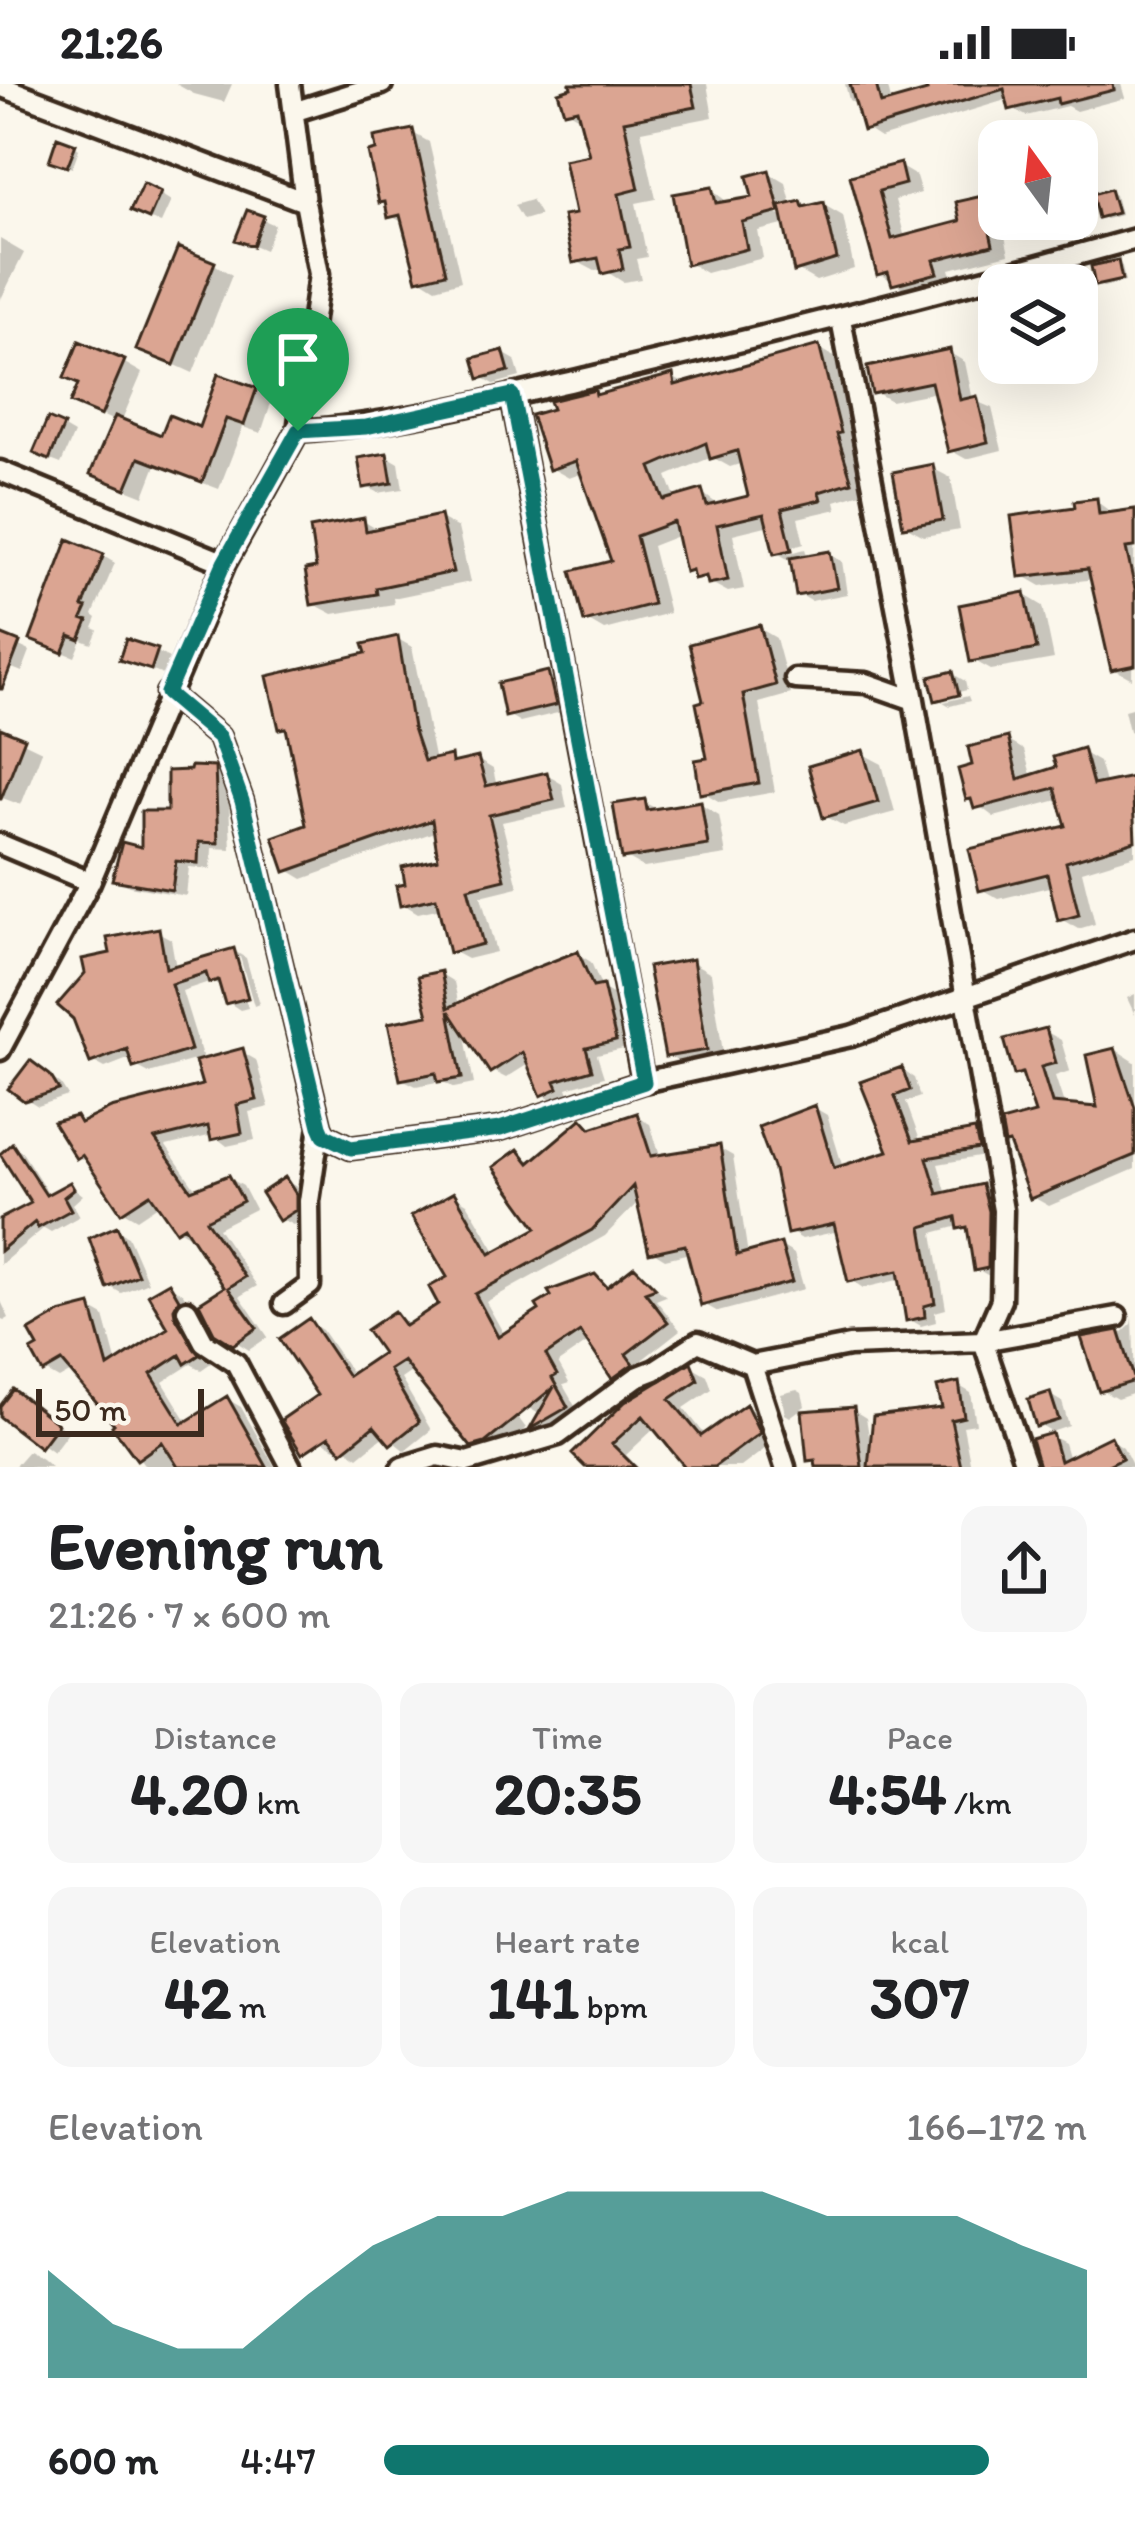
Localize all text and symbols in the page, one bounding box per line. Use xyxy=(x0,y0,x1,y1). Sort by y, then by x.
text: 21:26 xyxy=(60,15,163,69)
north arrow xyxy=(978,120,1098,240)
map controls xyxy=(978,120,1098,384)
button: layers xyxy=(978,264,1098,384)
pin xyxy=(247,308,349,431)
icon: arrive xyxy=(265,326,331,392)
scale bar xyxy=(36,1383,204,1436)
text: 50 m xyxy=(54,1390,127,1429)
text: Evening run xyxy=(48,1506,383,1586)
button: share xyxy=(961,1506,1087,1632)
text: 21:26 · 7 × 600 m xyxy=(48,1591,330,1638)
text: Distance xyxy=(153,1718,277,1757)
text: Time xyxy=(532,1718,603,1757)
text: Pace xyxy=(887,1718,953,1757)
text: 4.20 xyxy=(130,1757,249,1829)
text: 20:35 xyxy=(494,1757,641,1829)
text: 4:54 xyxy=(828,1757,947,1829)
text: km xyxy=(249,1783,300,1822)
text: /km xyxy=(947,1783,1011,1822)
text: Elevation xyxy=(150,1922,281,1961)
text: Heart rate xyxy=(494,1922,641,1961)
text: kcal xyxy=(891,1922,949,1961)
text: 42 xyxy=(164,1961,231,2033)
text: 141 xyxy=(487,1961,579,2033)
text: 307 xyxy=(870,1961,970,2033)
text: m xyxy=(231,1987,267,2026)
text: bpm xyxy=(579,1987,648,2026)
text: Elevation xyxy=(48,2103,203,2150)
text: 166–172 m xyxy=(906,2103,1087,2150)
text: 600 m xyxy=(48,2437,158,2484)
text: 4:47 xyxy=(240,2437,316,2484)

